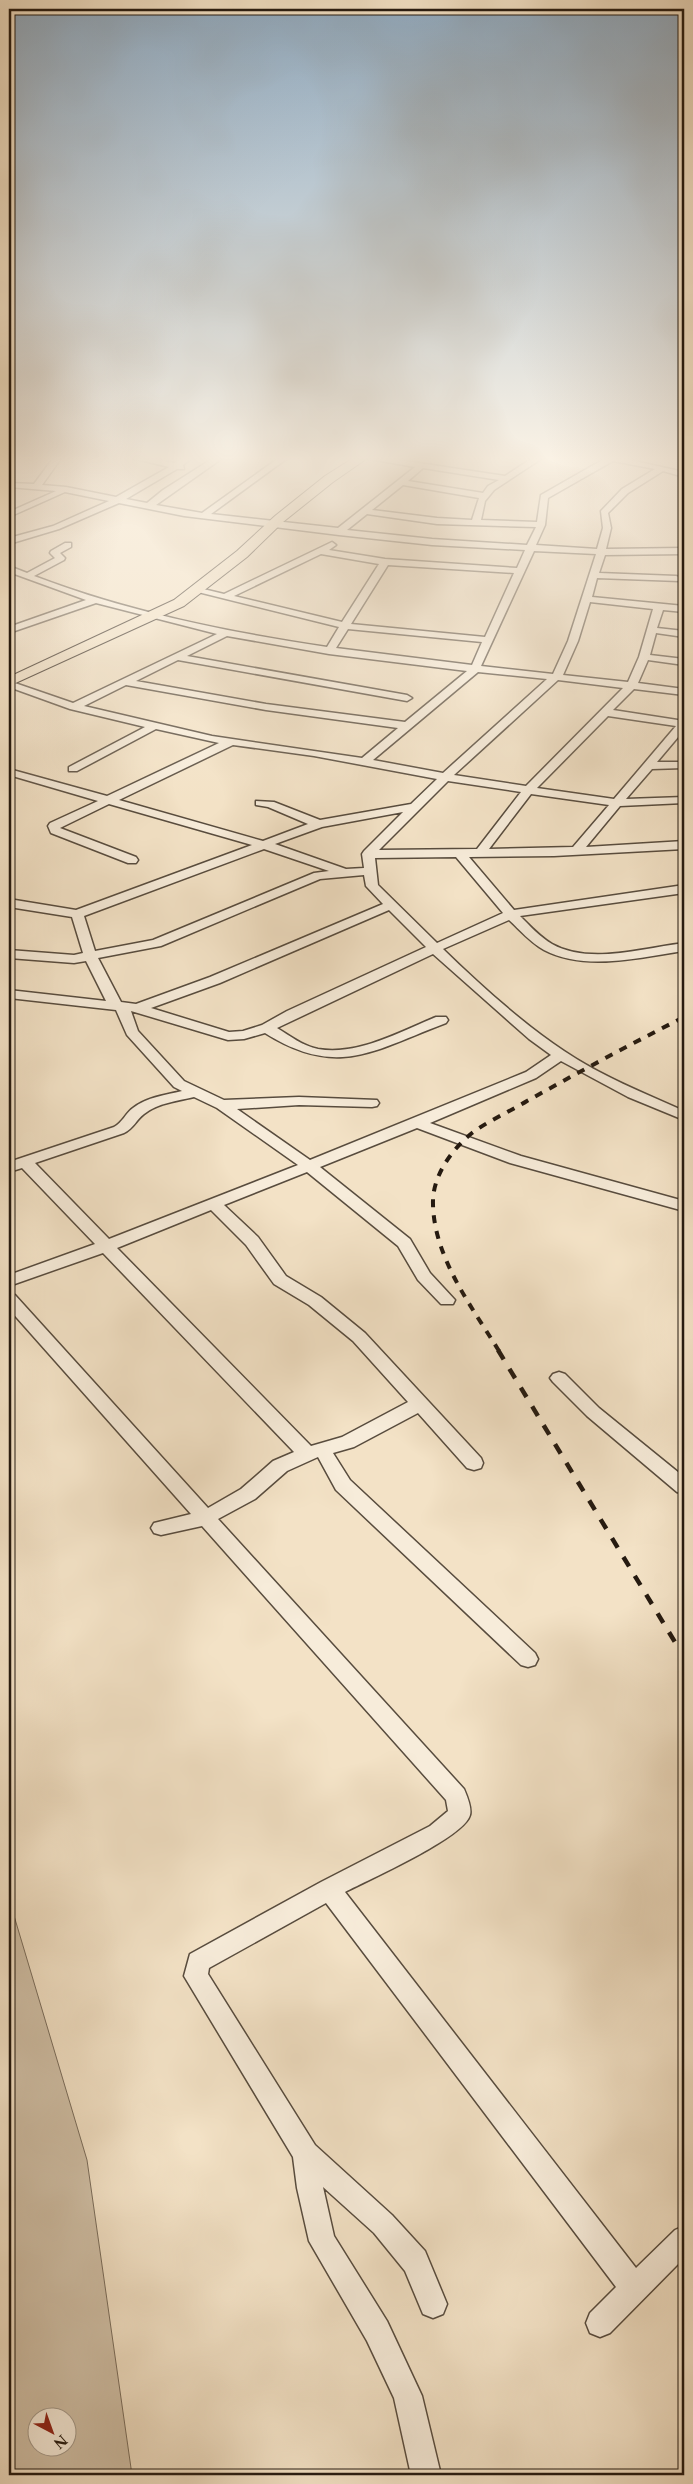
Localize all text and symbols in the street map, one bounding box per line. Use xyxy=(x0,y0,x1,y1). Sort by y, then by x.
north arrow xyxy=(28,2406,78,2456)
text: N xyxy=(50,2431,71,2453)

